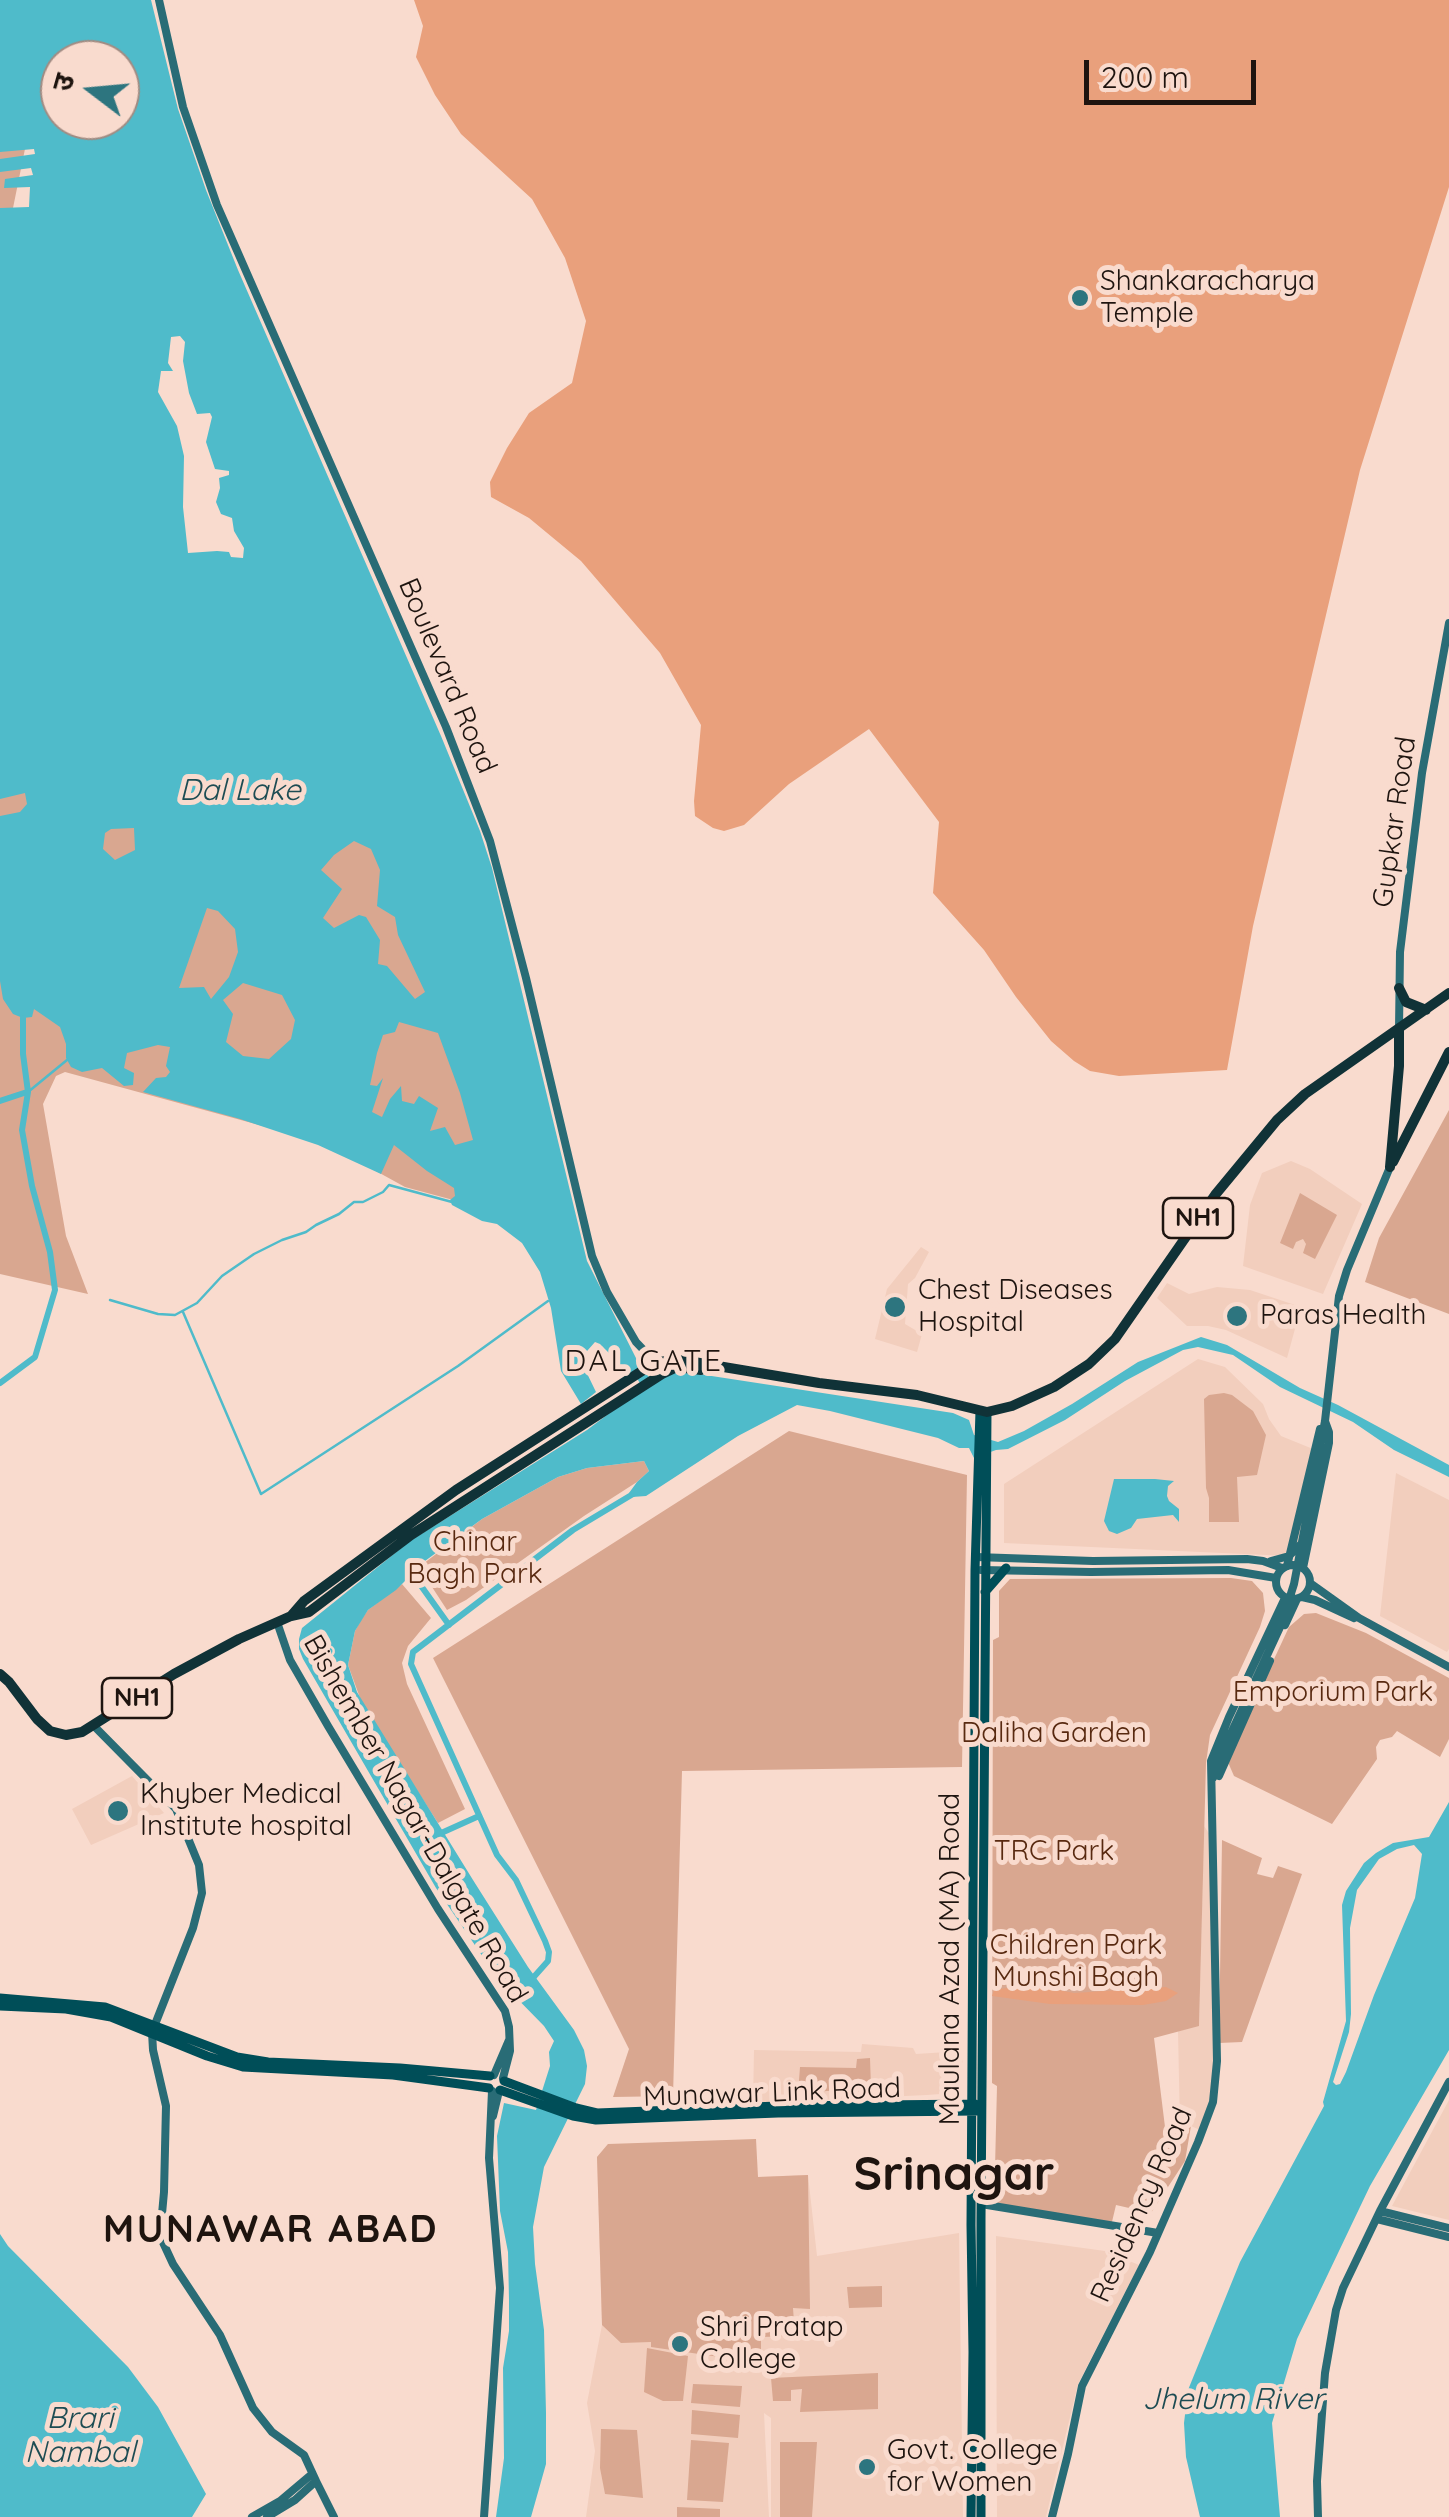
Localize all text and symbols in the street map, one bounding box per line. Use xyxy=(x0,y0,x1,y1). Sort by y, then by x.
north arrow xyxy=(40,40,140,140)
scale bar xyxy=(1089,40,1262,102)
text: 200 m xyxy=(1101,58,1189,96)
text: उ xyxy=(44,69,82,95)
place label: Shankaracharya Temple xyxy=(1100,265,1315,331)
marker: Shankaracharya Temple xyxy=(1069,287,1091,309)
street label: Boulevard Road xyxy=(391,573,503,779)
street label: Gupkar Road xyxy=(1366,734,1424,910)
water label: Dal Lake xyxy=(179,773,301,809)
road number: NH1 xyxy=(1163,1198,1233,1238)
place label: Chest Diseases Hospital xyxy=(918,1274,1113,1340)
marker: Chest Diseases Hospital xyxy=(882,1294,908,1320)
place label: Paras Health xyxy=(1260,1299,1427,1333)
marker: Paras Health xyxy=(1224,1303,1250,1329)
district label: DAL GATE xyxy=(565,1344,723,1380)
park label: Chinar Bagh Park xyxy=(407,1526,543,1592)
street label: Bishember Nagar-Dalgate Road xyxy=(296,1629,534,2009)
park label: Emporium Park xyxy=(1233,1676,1433,1710)
road number: NH1 xyxy=(102,1678,172,1718)
park label: Daliha Garden xyxy=(961,1717,1147,1751)
place label: Khyber Medical Institute hospital xyxy=(140,1778,352,1844)
street label: Maulana Azad (MA) Road xyxy=(934,1793,968,2125)
marker: Khyber Medical Institute hospital xyxy=(105,1798,131,1824)
park label: TRC Park xyxy=(994,1835,1114,1869)
park label: Children Park Munshi Bagh xyxy=(990,1929,1162,1995)
street label: Munawar Link Road xyxy=(643,2072,901,2114)
street label: Residency Road xyxy=(1084,2102,1200,2308)
district label: Srinagar xyxy=(854,2147,1054,2205)
district label: MUNAWAR ABAD xyxy=(103,2208,439,2254)
place label: Shri Pratap College xyxy=(700,2311,844,2377)
marker: Shri Pratap College xyxy=(669,2333,691,2355)
water label: Jhelum River xyxy=(1142,2382,1324,2418)
water label: Brari Nambal xyxy=(25,2401,135,2472)
place label: Govt. College for Women xyxy=(887,2434,1058,2500)
marker: Govt. College for Women xyxy=(856,2456,878,2478)

